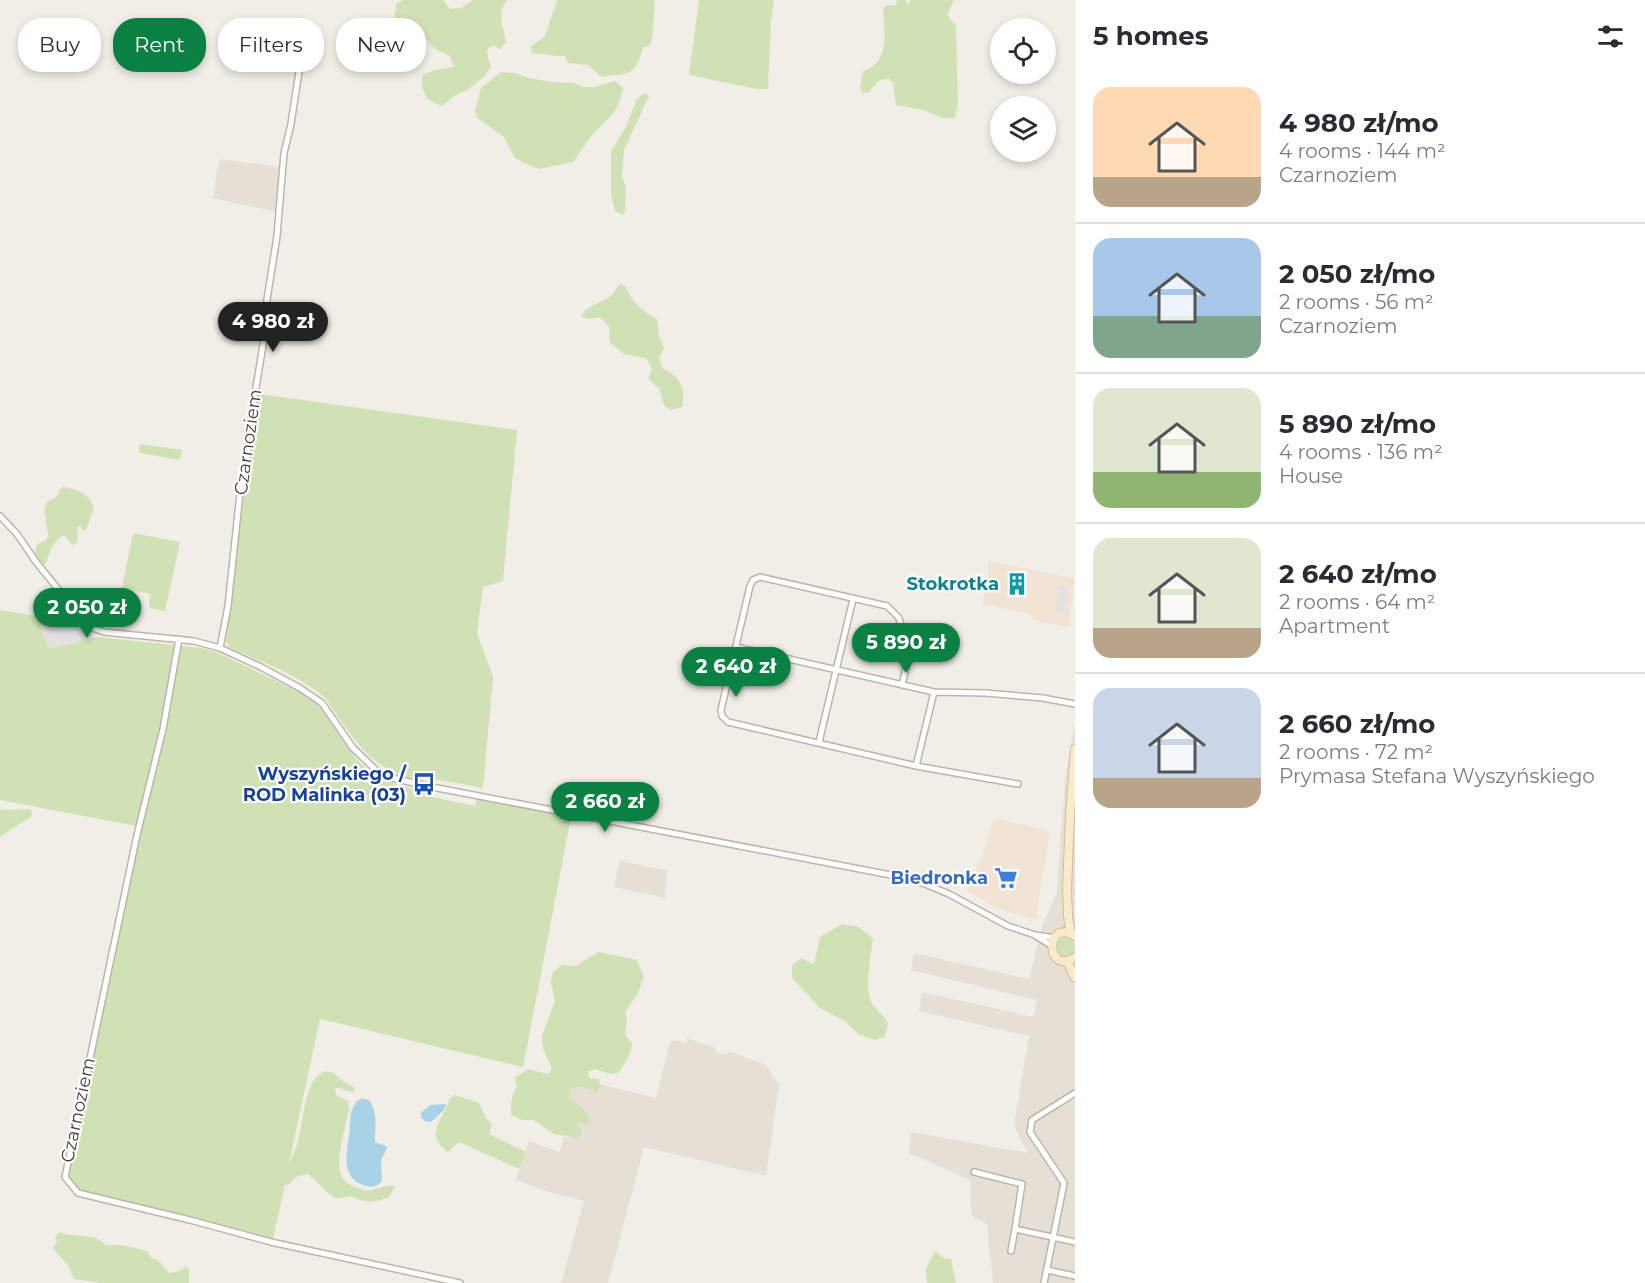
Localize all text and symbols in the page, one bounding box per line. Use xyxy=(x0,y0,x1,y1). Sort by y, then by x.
chip: Buy xyxy=(18,18,101,72)
chip: Rent xyxy=(113,18,206,72)
chip: Filters xyxy=(218,18,324,72)
chip: New xyxy=(336,18,426,72)
map controls xyxy=(990,18,1056,162)
button: locate xyxy=(990,18,1056,84)
text: 5 homes xyxy=(1093,20,1209,52)
icon: filters xyxy=(1594,20,1627,53)
button: layers xyxy=(990,96,1056,162)
text: 4 980 zł/mo xyxy=(1279,107,1439,139)
icon: home xyxy=(1141,111,1213,183)
text: 4 rooms · 144 m² xyxy=(1279,139,1446,163)
text: Czarnoziem xyxy=(1279,163,1398,187)
text: 2 050 zł/mo xyxy=(1279,258,1435,290)
icon: home xyxy=(1141,262,1213,334)
text: 2 rooms · 56 m² xyxy=(1279,290,1434,314)
pin: 4 980 zł xyxy=(211,302,335,353)
text: 4 980 zł xyxy=(232,309,314,333)
text: Czarnoziem xyxy=(1279,314,1398,338)
street label: Czarnoziem xyxy=(230,388,266,496)
text: 5 890 zł/mo xyxy=(1279,408,1436,440)
icon: home xyxy=(1141,412,1213,484)
text: 4 rooms · 136 m² xyxy=(1279,440,1443,464)
text: House xyxy=(1279,464,1343,488)
text: 2 640 zł/mo xyxy=(1279,558,1437,590)
icon: home xyxy=(1141,562,1213,634)
building icon: Stokrotka xyxy=(1004,571,1030,597)
place label: Stokrotka xyxy=(907,573,999,595)
pin: 2 050 zł xyxy=(25,588,149,639)
text: 2 rooms · 64 m² xyxy=(1279,590,1435,614)
text: 2 050 zł xyxy=(47,595,127,619)
text: Apartment xyxy=(1279,614,1390,638)
pin: 5 890 zł xyxy=(844,623,968,674)
text: 5 890 zł xyxy=(866,630,946,654)
pin: 2 640 zł xyxy=(674,647,798,698)
text: 2 640 zł xyxy=(696,654,776,678)
text: 2 660 zł/mo xyxy=(1279,708,1435,740)
icon: home xyxy=(1141,712,1213,784)
text: 2 rooms · 72 m² xyxy=(1279,740,1433,764)
place label: Wyszyńskiego / ROD Malinka (03) xyxy=(243,763,407,806)
text: Prymasa Stefana Wyszyńskiego xyxy=(1279,764,1595,788)
bus stop icon: Wyszyńskiego / ROD Malinka (03) xyxy=(411,771,437,797)
pin: 2 660 zł xyxy=(543,782,667,833)
text: 2 660 zł xyxy=(565,789,645,813)
supermarket icon: Biedronka xyxy=(993,865,1019,891)
place label: Biedronka xyxy=(890,867,988,889)
street label: Czarnoziem xyxy=(56,1056,100,1164)

